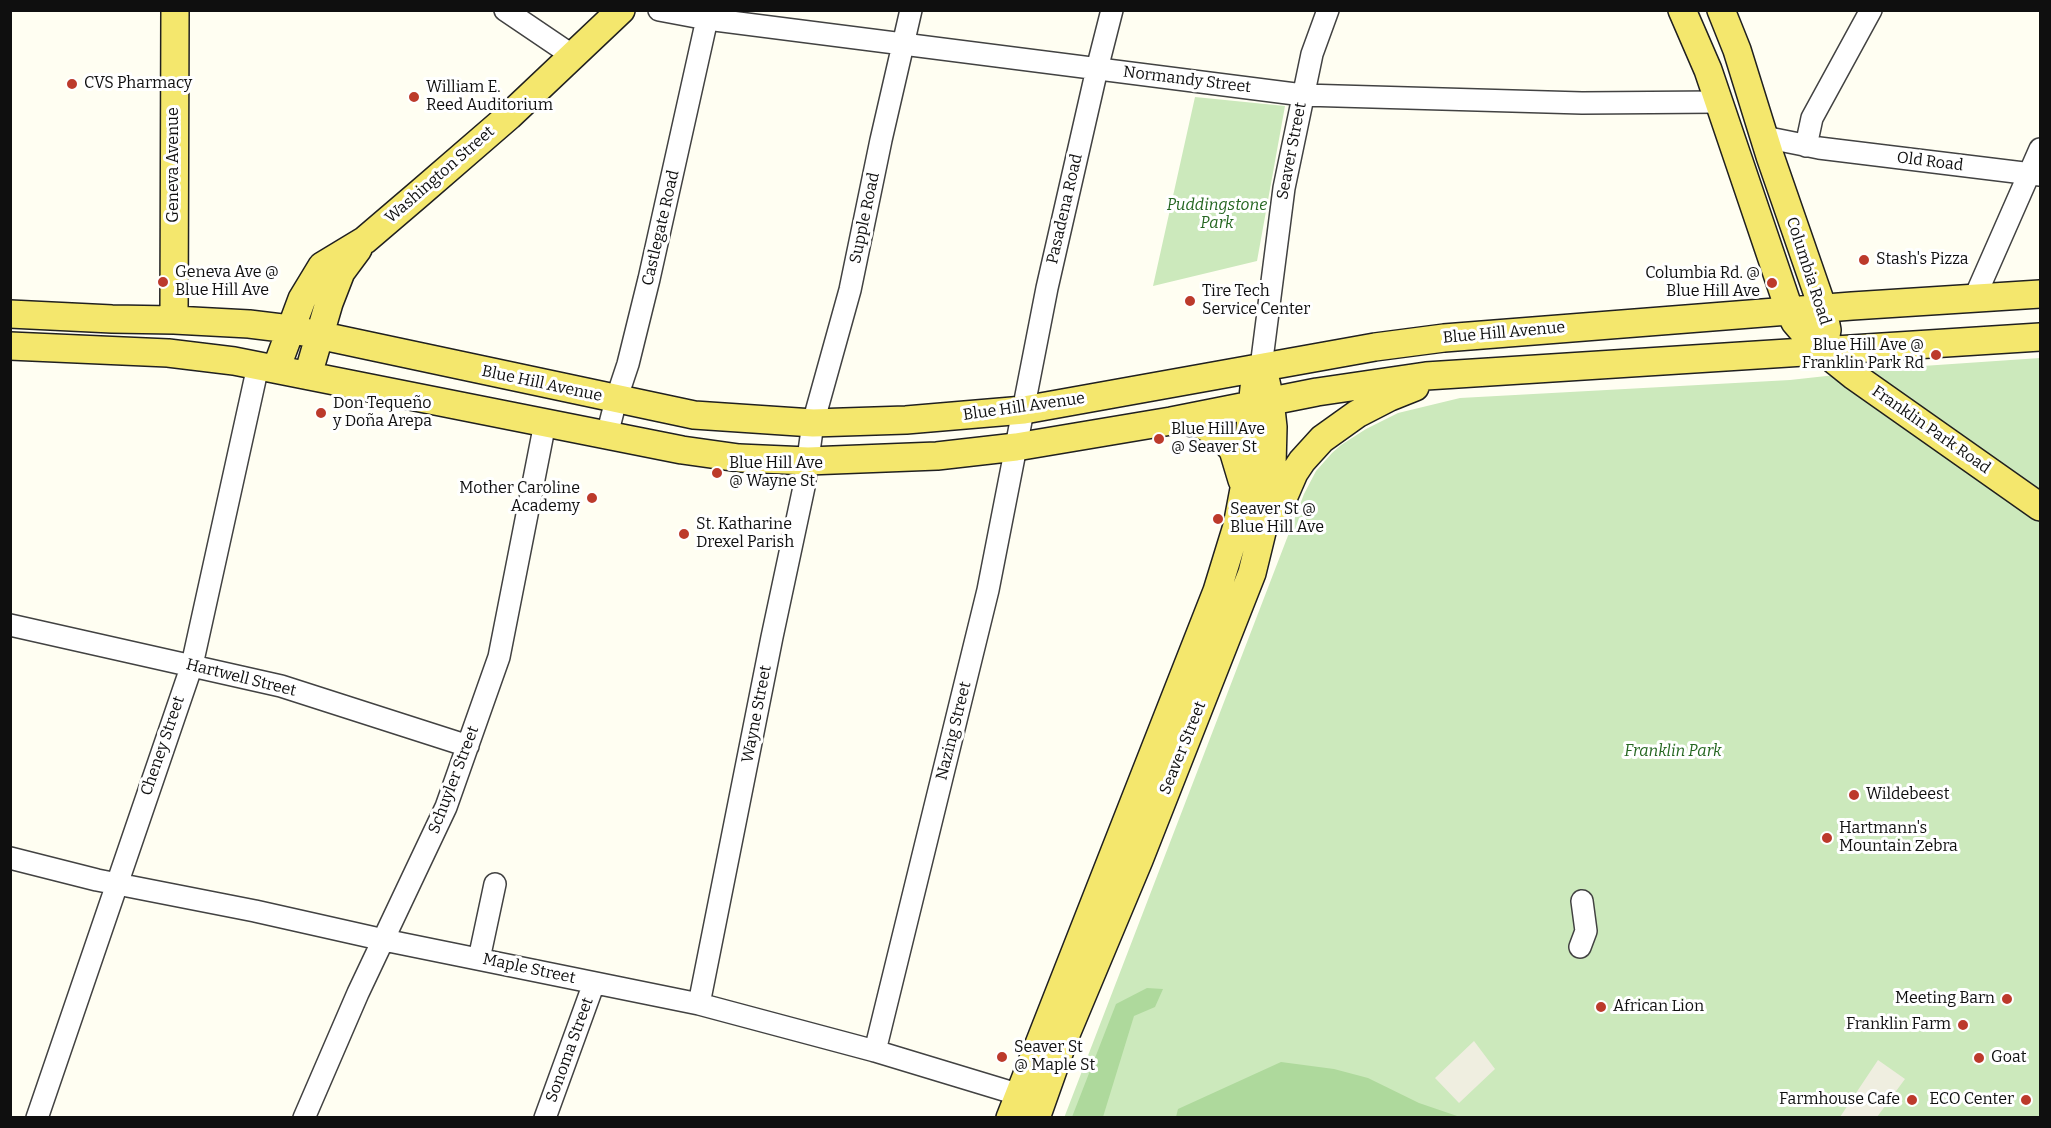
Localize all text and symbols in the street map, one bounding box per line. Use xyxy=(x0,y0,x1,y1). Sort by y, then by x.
street label: Normandy Street xyxy=(1122,63,1252,97)
place label: CVS Pharmacy xyxy=(84,74,192,94)
marker: CVS Pharmacy xyxy=(65,77,79,91)
place label: William E. Reed Auditorium xyxy=(426,78,553,116)
marker: William E. Reed Auditorium xyxy=(407,90,421,104)
street label: Seaver Street xyxy=(1273,101,1311,201)
street label: Geneva Avenue xyxy=(164,107,184,223)
street label: Washington Street xyxy=(381,122,499,228)
street label: Old Road xyxy=(1896,148,1964,176)
street label: Pasadena Road xyxy=(1043,152,1087,266)
street label: Castlegate Road xyxy=(638,168,684,288)
street label: Supple Road xyxy=(846,171,884,265)
park label: Puddingstone Park xyxy=(1167,196,1267,234)
street label: Columbia Road xyxy=(1782,215,1834,327)
place label: Stash's Pizza xyxy=(1876,250,1969,270)
marker: Stash's Pizza xyxy=(1857,253,1871,267)
place label: Geneva Ave @ Blue Hill Ave xyxy=(175,263,279,301)
place label: Columbia Rd. @ Blue Hill Ave xyxy=(1645,264,1760,302)
marker: Geneva Ave @ Blue Hill Ave xyxy=(156,275,170,289)
marker: Columbia Rd. @ Blue Hill Ave xyxy=(1765,276,1779,290)
place label: Tire Tech Service Center xyxy=(1202,282,1310,320)
marker: Tire Tech Service Center xyxy=(1183,294,1197,308)
street label: Blue Hill Avenue xyxy=(1442,318,1566,348)
place label: Blue Hill Ave @ Franklin Park Rd xyxy=(1802,336,1924,374)
marker: Blue Hill Ave @ Franklin Park Rd xyxy=(1929,348,1943,362)
street label: Blue Hill Avenue xyxy=(480,362,604,406)
street label: Franklin Park Road xyxy=(1868,382,1994,478)
street label: Blue Hill Avenue xyxy=(962,389,1086,425)
place label: Don Tequeño y Doña Arepa xyxy=(333,394,432,432)
marker: Don Tequeño y Doña Arepa xyxy=(314,406,328,420)
place label: Blue Hill Ave @ Seaver St xyxy=(1171,420,1265,458)
marker: Blue Hill Ave @ Seaver St xyxy=(1152,432,1166,446)
place label: Blue Hill Ave @ Wayne St xyxy=(729,454,823,492)
marker: Blue Hill Ave @ Wayne St xyxy=(710,466,724,480)
place label: Mother Caroline Academy xyxy=(459,479,580,517)
marker: Mother Caroline Academy xyxy=(585,491,599,505)
place label: Seaver St @ Blue Hill Ave xyxy=(1230,500,1324,538)
marker: Seaver St @ Blue Hill Ave xyxy=(1211,512,1225,526)
place label: St. Katharine Drexel Parish xyxy=(696,515,794,553)
marker: St. Katharine Drexel Parish xyxy=(677,527,691,541)
street label: Hartwell Street xyxy=(184,655,298,701)
street label: Wayne Street xyxy=(738,664,776,764)
street label: Nazing Street xyxy=(932,680,976,782)
street label: Cheney Street xyxy=(137,694,189,798)
street label: Seaver Street xyxy=(1156,699,1210,797)
street label: Schuyler Street xyxy=(425,723,483,837)
park label: Franklin Park xyxy=(1624,742,1722,762)
place label: Wildebeest xyxy=(1866,785,1949,805)
marker: Wildebeest xyxy=(1847,788,1861,802)
place label: Hartmann's Mountain Zebra xyxy=(1839,819,1958,857)
marker: Hartmann's Mountain Zebra xyxy=(1820,831,1834,845)
street label: Maple Street xyxy=(481,950,577,988)
place label: Meeting Barn xyxy=(1895,989,1995,1009)
marker: Meeting Barn xyxy=(2000,992,2014,1006)
street label: Sonoma Street xyxy=(542,995,598,1105)
place label: African Lion xyxy=(1613,997,1704,1017)
marker: African Lion xyxy=(1594,1000,1608,1014)
place label: Franklin Farm xyxy=(1846,1015,1951,1035)
marker: Franklin Farm xyxy=(1956,1018,1970,1032)
place label: Seaver St @ Maple St xyxy=(1014,1038,1095,1076)
place label: Goat xyxy=(1991,1048,2026,1068)
marker: Seaver St @ Maple St xyxy=(995,1050,1009,1064)
marker: Goat xyxy=(1972,1051,1986,1065)
place label: Farmhouse Cafe xyxy=(1779,1090,1900,1110)
place label: ECO Center xyxy=(1929,1090,2014,1110)
marker: Farmhouse Cafe xyxy=(1905,1093,1919,1107)
marker: ECO Center xyxy=(2019,1093,2033,1107)

